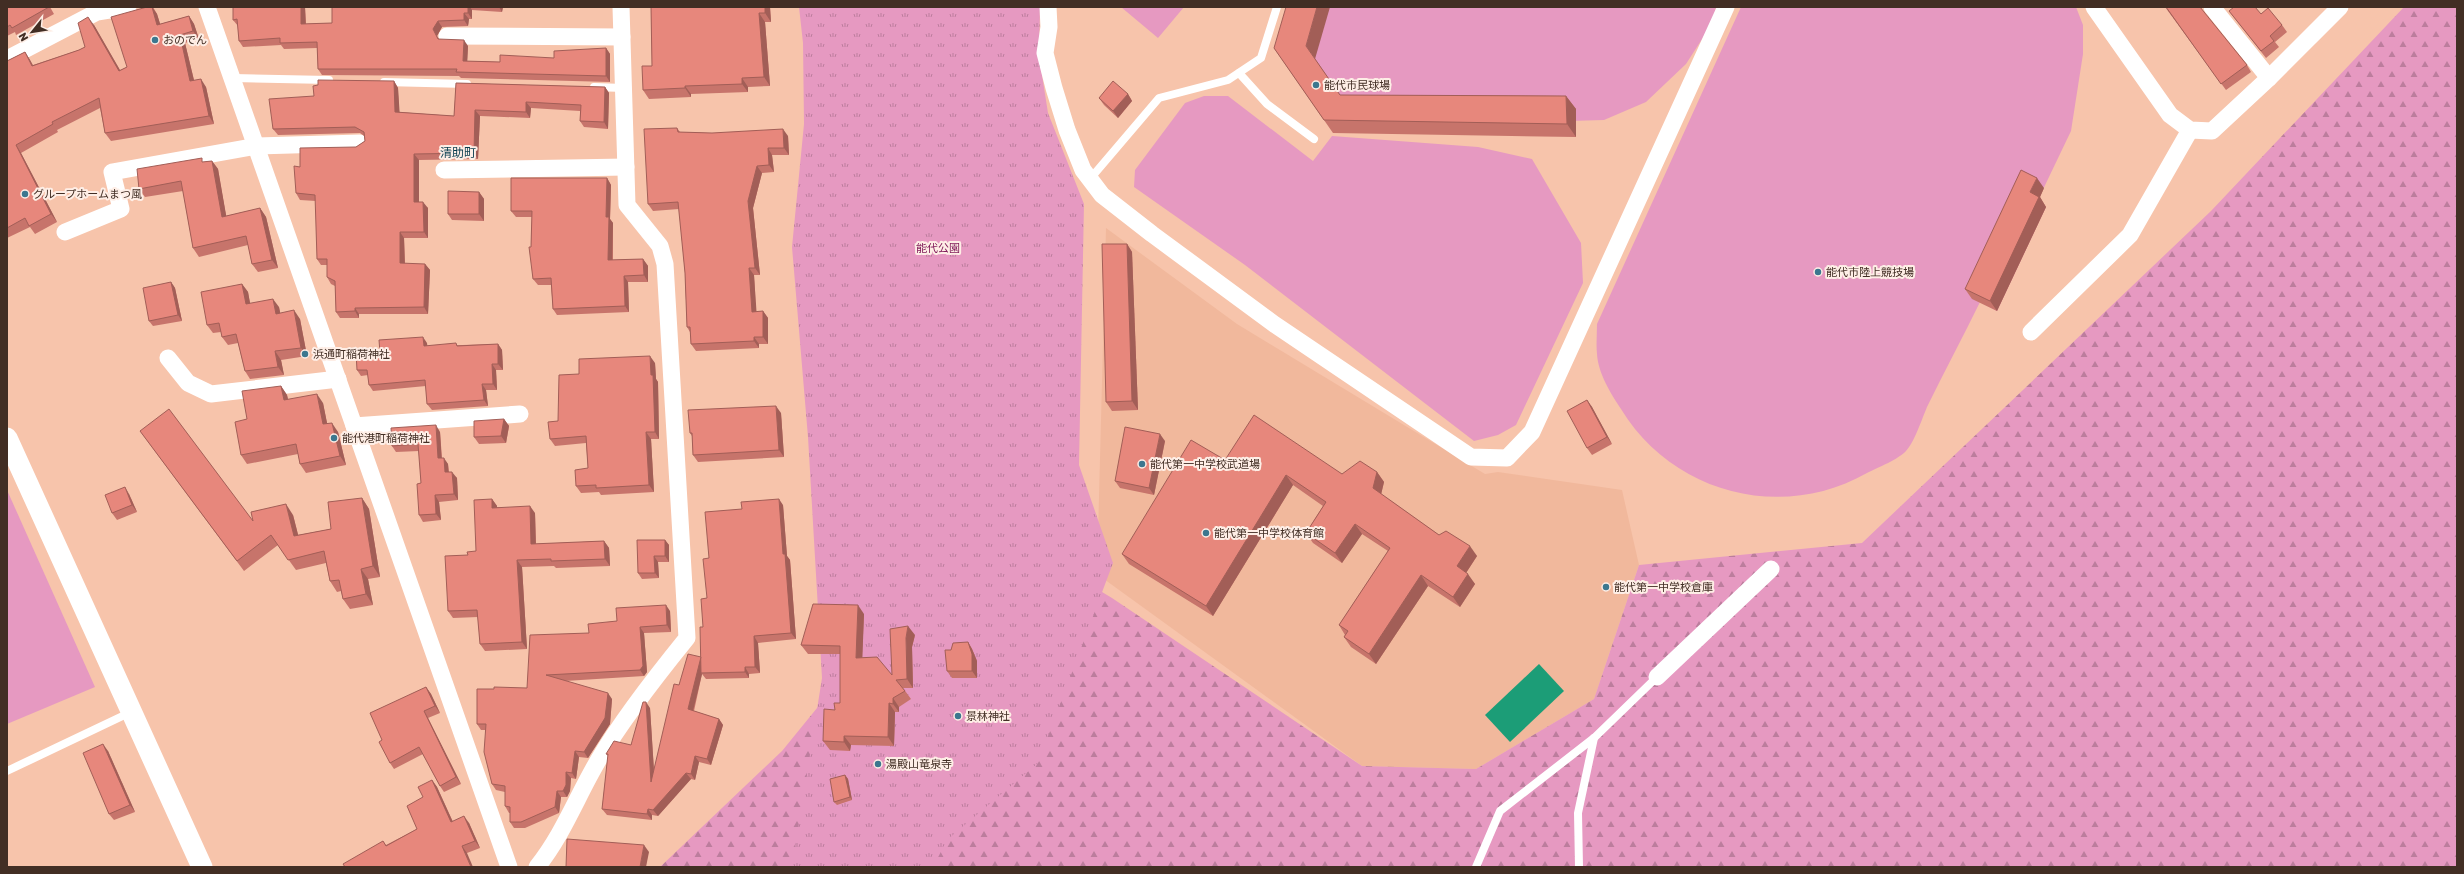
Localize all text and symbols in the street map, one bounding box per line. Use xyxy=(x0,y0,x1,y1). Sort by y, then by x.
north arrow xyxy=(12,12,52,52)
text: N xyxy=(16,30,31,43)
place label: おのでん xyxy=(163,34,207,47)
marker: おのでん xyxy=(150,35,160,45)
place label: 能代市民球場 xyxy=(1324,79,1390,92)
marker: 能代市民球場 xyxy=(1311,80,1321,90)
district label: 清助町 xyxy=(440,146,476,160)
place label: グループホームまつ風 xyxy=(33,188,142,201)
marker: グループホームまつ風 xyxy=(20,189,30,199)
park label: 能代公園 xyxy=(916,242,960,255)
place label: 能代市陸上競技場 xyxy=(1826,266,1914,279)
marker: 能代市陸上競技場 xyxy=(1813,267,1823,277)
place label: 浜通町稲荷神社 xyxy=(313,348,390,361)
marker: 浜通町稲荷神社 xyxy=(300,349,310,359)
place label: 能代港町稲荷神社 xyxy=(342,432,430,445)
marker: 能代港町稲荷神社 xyxy=(329,433,339,443)
place label: 能代第一中学校武道場 xyxy=(1150,458,1260,471)
marker: 能代第一中学校武道場 xyxy=(1137,459,1147,469)
place label: 能代第一中学校体育館 xyxy=(1214,527,1324,540)
marker: 能代第一中学校体育館 xyxy=(1201,528,1211,538)
place label: 能代第一中学校倉庫 xyxy=(1614,581,1713,594)
marker: 能代第一中学校倉庫 xyxy=(1601,582,1611,592)
place label: 景林神社 xyxy=(966,710,1010,723)
marker: 景林神社 xyxy=(953,711,963,721)
place label: 湯殿山竜泉寺 xyxy=(886,758,952,771)
marker: 湯殿山竜泉寺 xyxy=(873,759,883,769)

